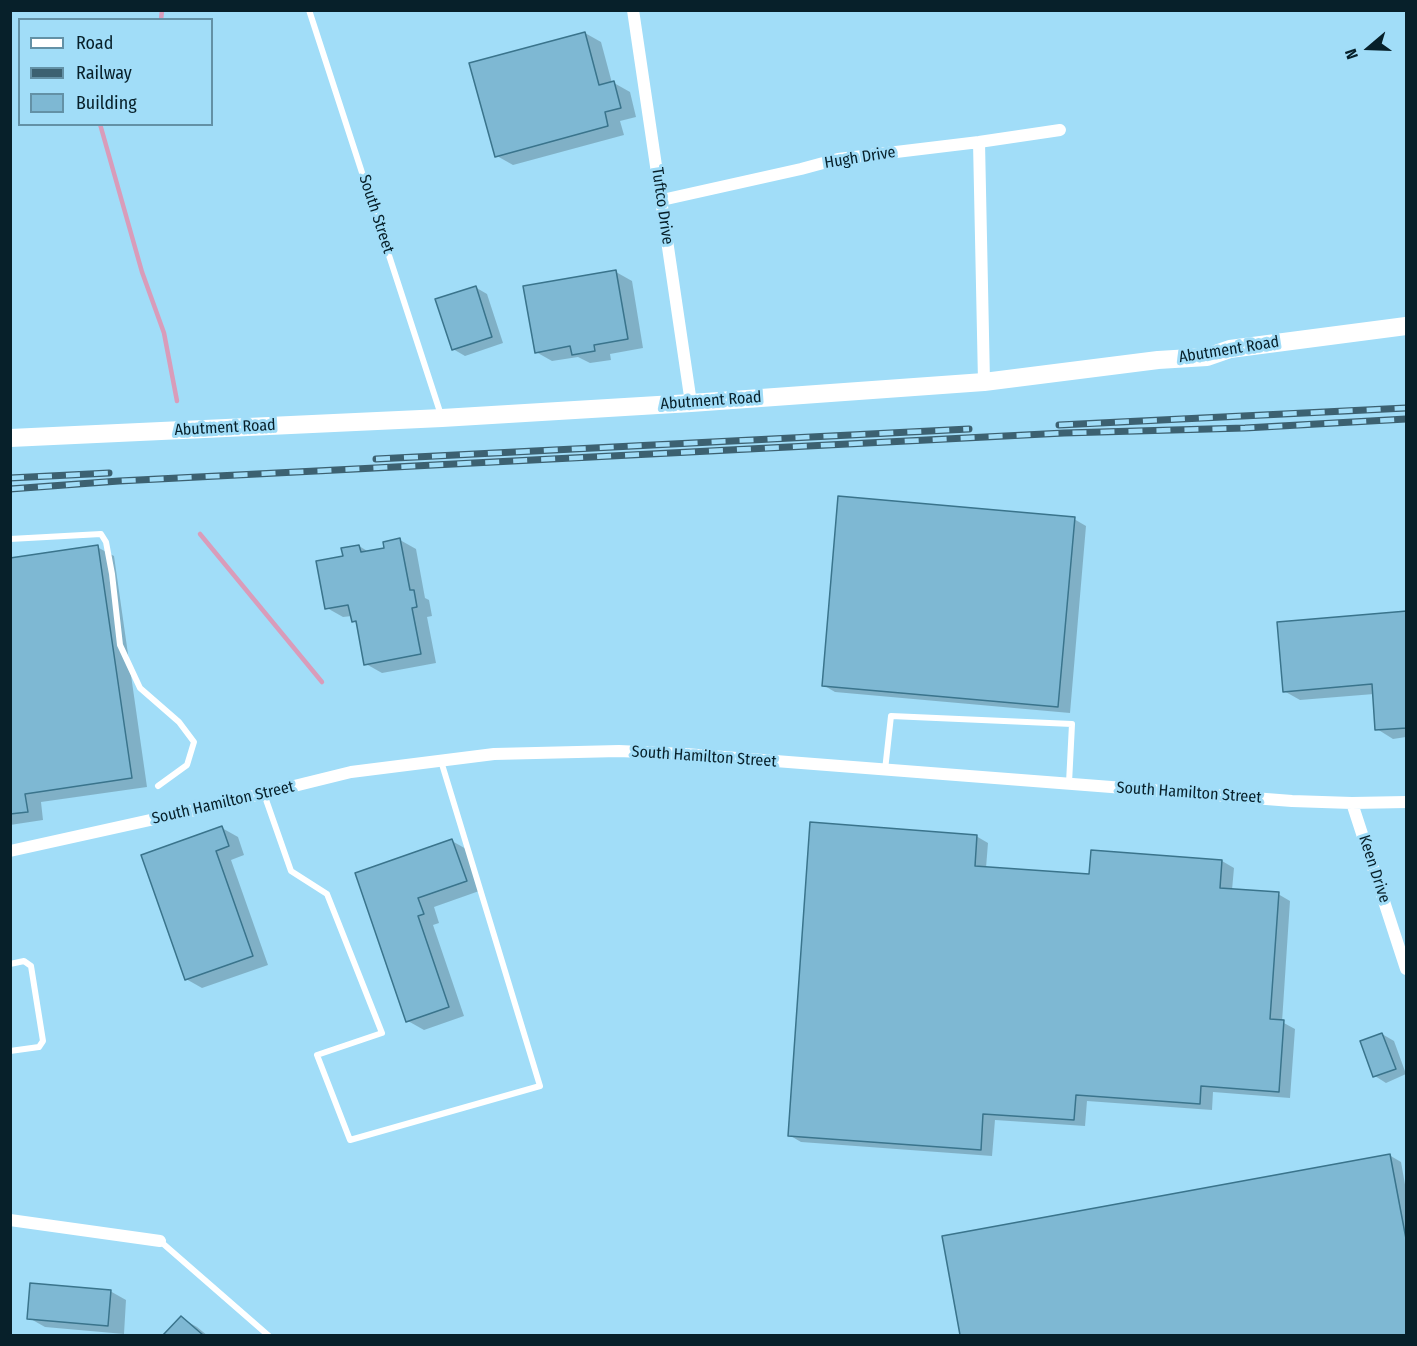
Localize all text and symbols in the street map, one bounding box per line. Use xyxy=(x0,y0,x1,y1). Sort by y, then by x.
legend xyxy=(18,18,213,126)
north arrow xyxy=(1339,18,1399,78)
text: Road xyxy=(76,32,113,54)
text: N xyxy=(1341,46,1362,62)
text: Railway xyxy=(76,62,132,84)
text: Building xyxy=(76,92,137,114)
street label: Hugh Drive xyxy=(823,143,897,173)
street label: Tuftco Drive xyxy=(647,166,677,246)
street label: South Street xyxy=(354,172,398,256)
street label: Abutment Road xyxy=(1177,333,1281,367)
street label: Abutment Road xyxy=(660,388,762,414)
street label: Abutment Road xyxy=(174,416,276,440)
street label: South Hamilton Street xyxy=(631,742,777,772)
street label: South Hamilton Street xyxy=(150,777,296,829)
street label: South Hamilton Street xyxy=(1116,778,1262,808)
street label: Keen Drive xyxy=(1354,833,1394,905)

